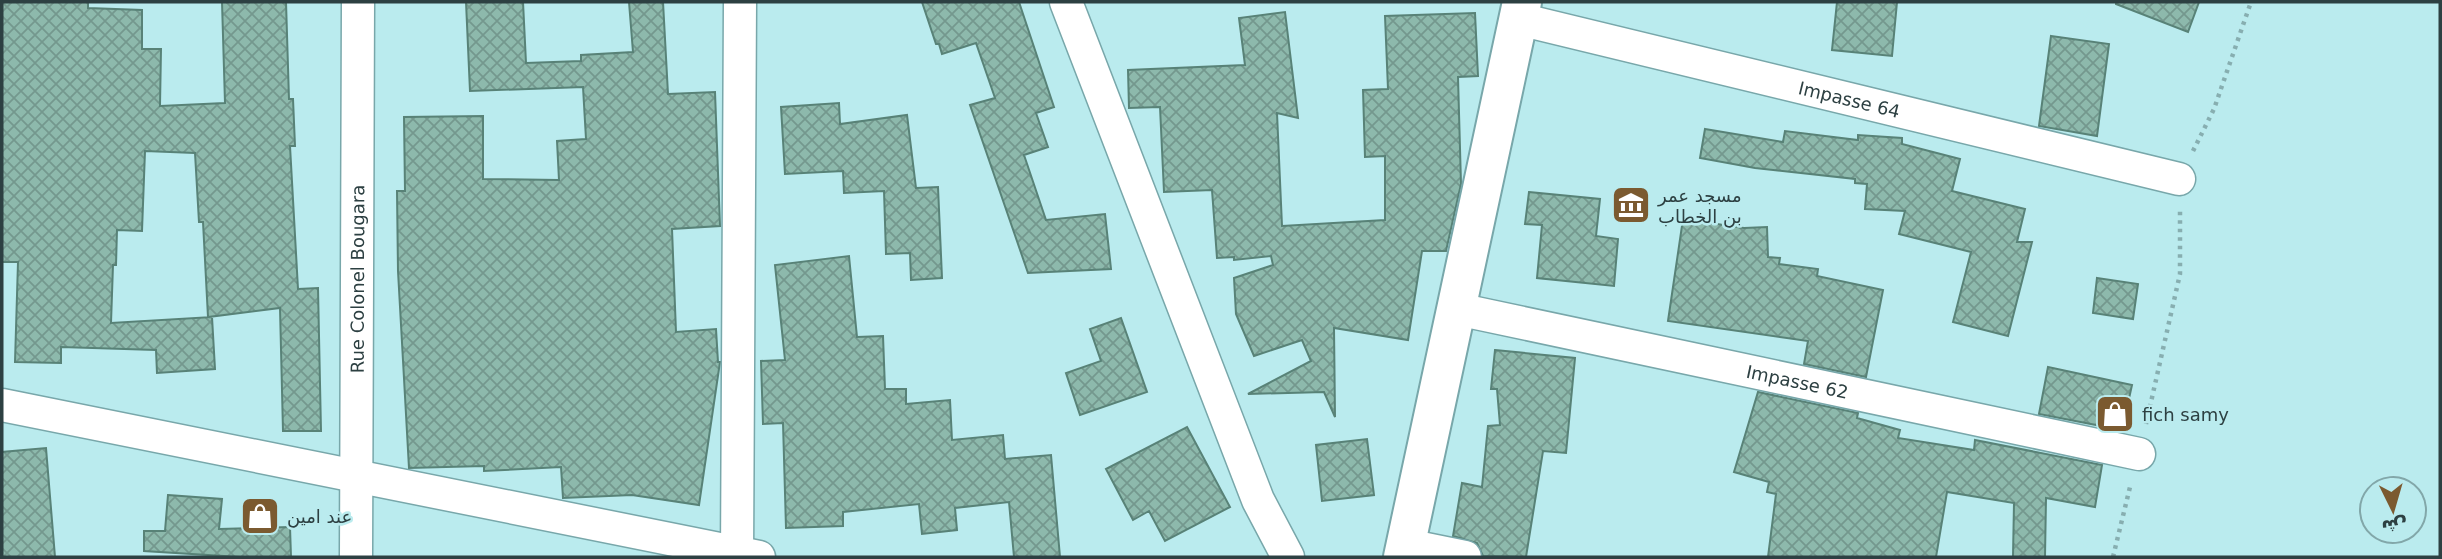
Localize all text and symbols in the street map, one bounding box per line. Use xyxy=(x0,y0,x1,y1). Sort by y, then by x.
street label: Impasse 64 xyxy=(1797,77,1902,122)
museum icon: مسجد عمر بن الخطاب xyxy=(1610,184,1652,226)
street label: Rue Colonel Bougara xyxy=(346,185,368,373)
place label: مسجد عمر بن الخطاب xyxy=(1657,185,1742,228)
street label: Impasse 62 xyxy=(1744,360,1850,402)
shop icon: fich samy xyxy=(2094,393,2136,435)
place label: fich samy xyxy=(2142,404,2229,425)
north arrow xyxy=(2358,475,2428,545)
shop icon: عند امين xyxy=(239,495,281,537)
place label: عند امين xyxy=(287,506,352,528)
text: ش xyxy=(2380,514,2408,539)

